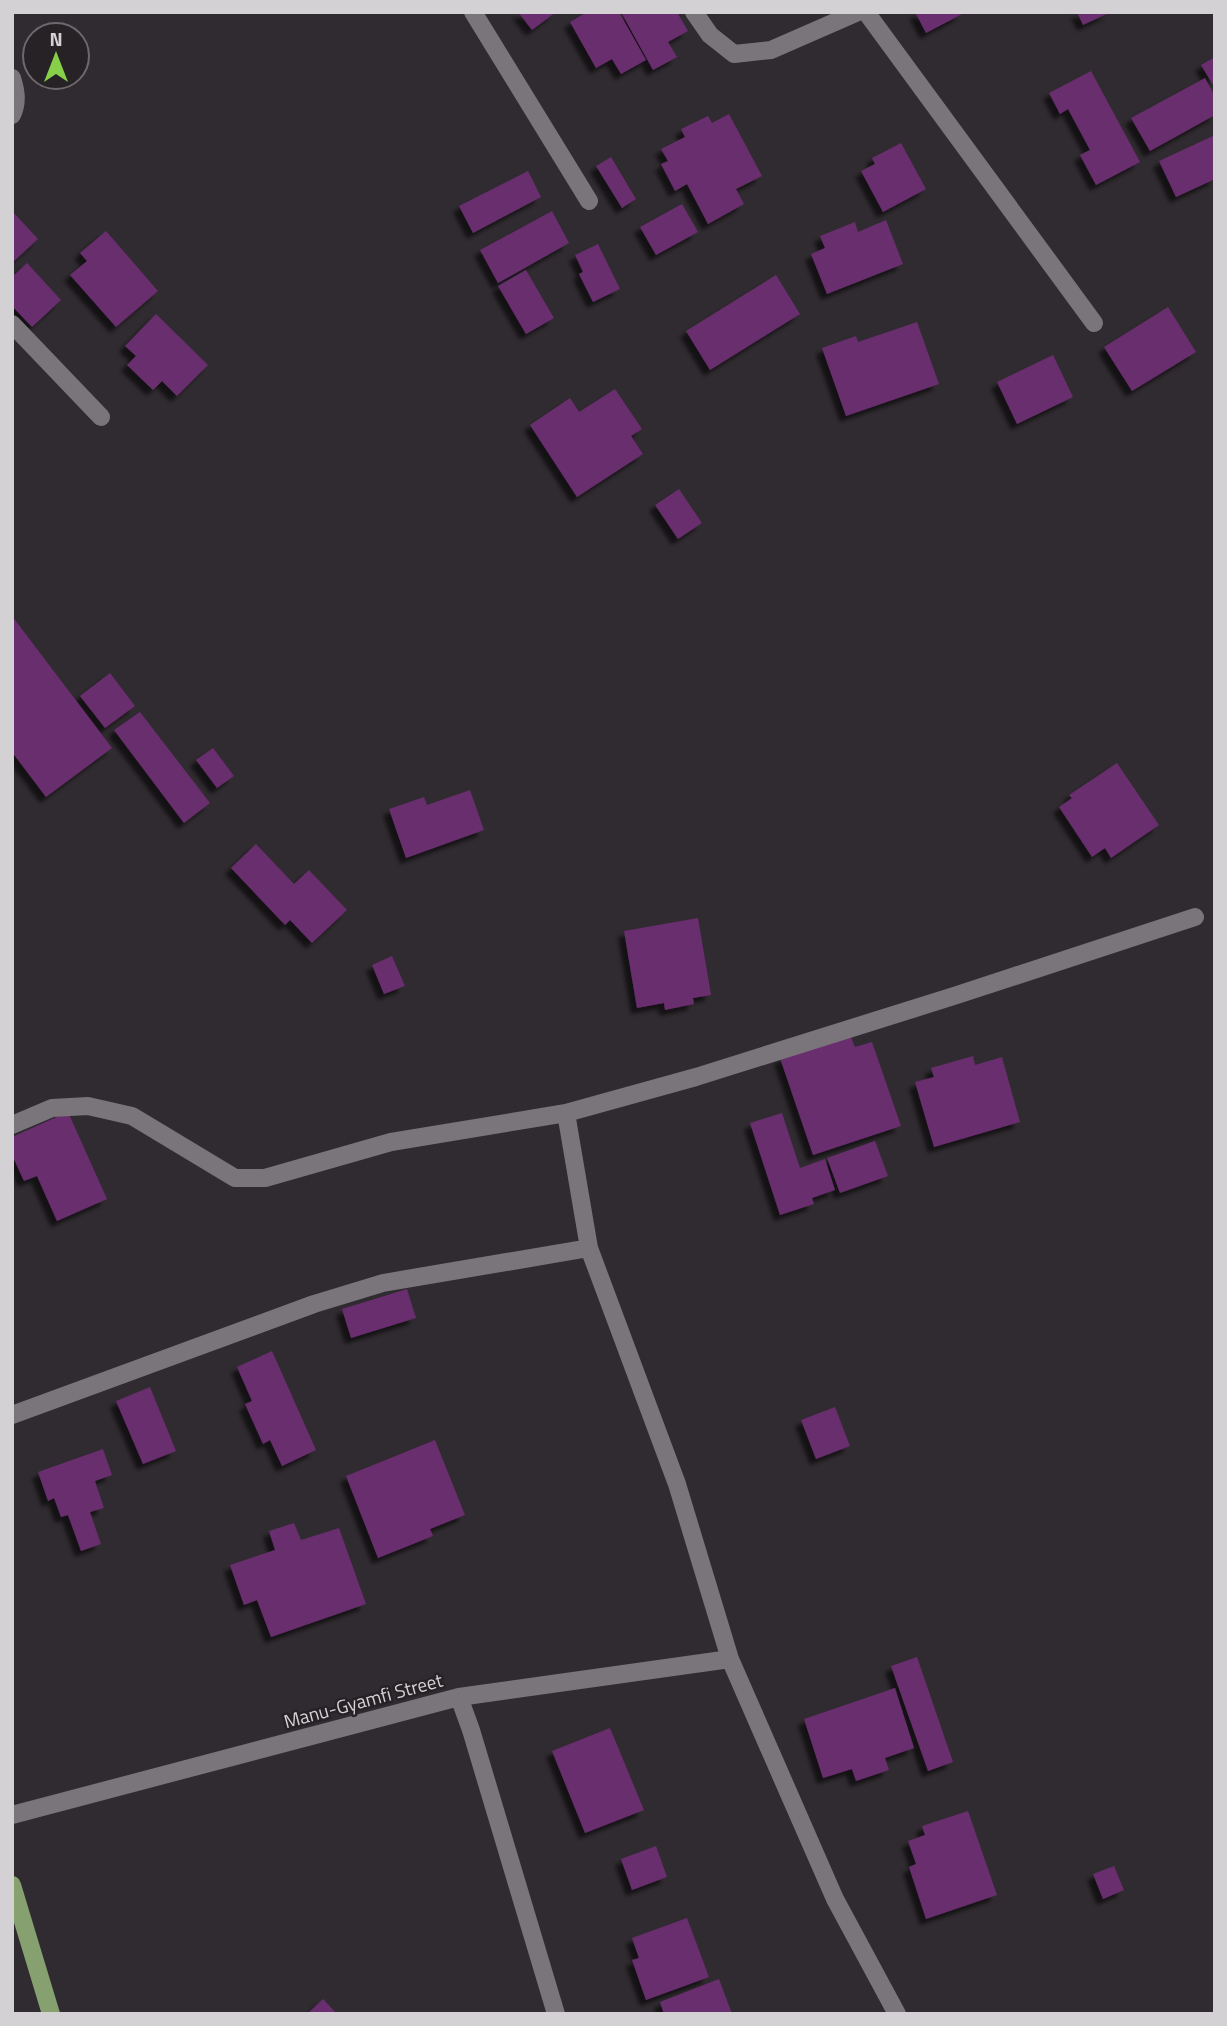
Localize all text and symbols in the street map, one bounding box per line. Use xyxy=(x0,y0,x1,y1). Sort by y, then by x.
north arrow xyxy=(21,21,91,91)
text: N xyxy=(49,24,63,53)
street label: Manu-Gyamfi Street xyxy=(280,1665,446,1735)

